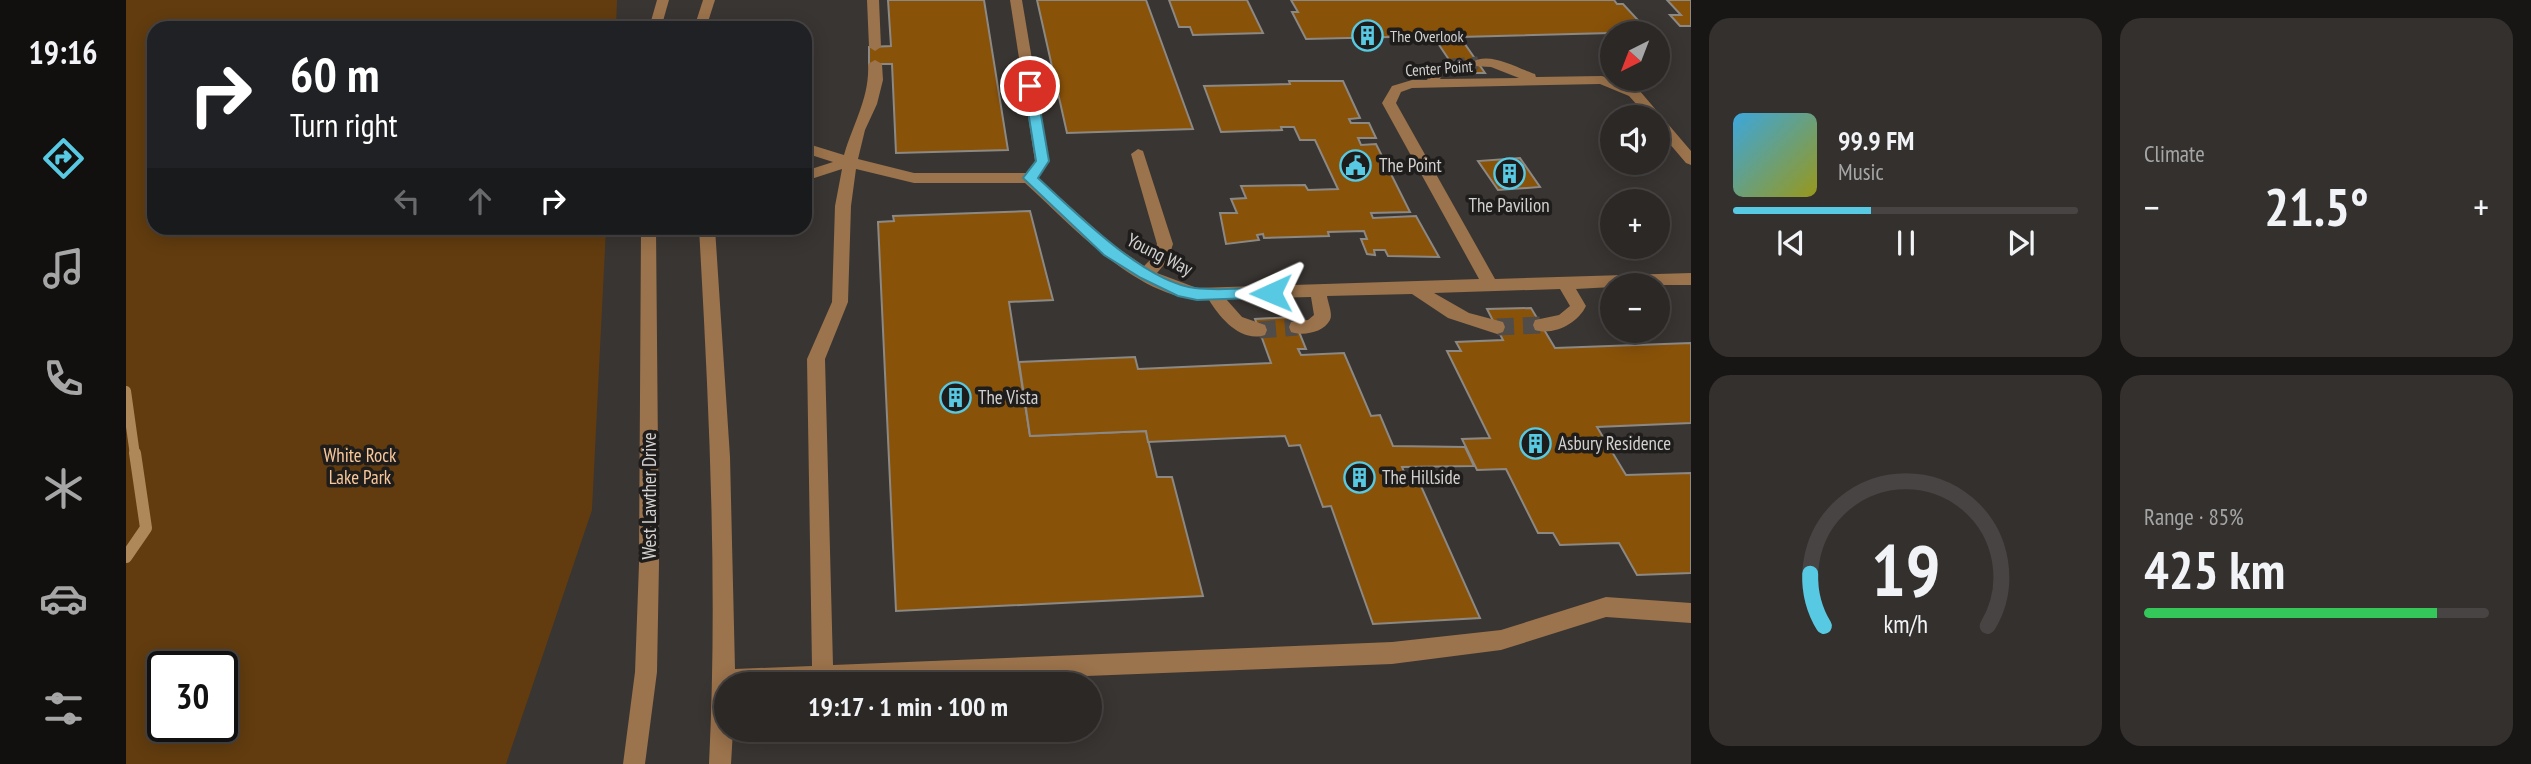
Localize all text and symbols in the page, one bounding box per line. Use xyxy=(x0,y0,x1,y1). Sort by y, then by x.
building icon: The Overlook xyxy=(1350,19,1384,53)
north arrow xyxy=(1600,21,1670,91)
map controls xyxy=(1600,21,1670,343)
place label: The Overlook xyxy=(1390,26,1465,46)
text: 19:16 xyxy=(28,31,98,73)
text: 60 m xyxy=(290,42,379,106)
icon: right xyxy=(175,49,266,140)
pin xyxy=(1000,56,1060,116)
street label: Center Point xyxy=(1405,56,1474,80)
icon: arrive xyxy=(1011,67,1049,105)
text: Turn right xyxy=(290,104,398,146)
button: sound xyxy=(1600,105,1670,175)
text: 99.9 FM xyxy=(1838,124,1914,157)
icon: directions xyxy=(39,134,88,183)
text: Climate xyxy=(2144,139,2205,168)
public building icon: The Point xyxy=(1339,148,1373,182)
place label: The Point xyxy=(1379,153,1442,177)
building icon: The Pavilion xyxy=(1492,157,1526,191)
text: Music xyxy=(1838,157,1884,186)
text: 21.5° xyxy=(2264,173,2369,240)
icon: left xyxy=(388,182,426,220)
icon: ahead xyxy=(461,182,499,220)
icon: right xyxy=(534,182,572,220)
text: − xyxy=(2144,182,2160,231)
text: + xyxy=(2473,182,2489,231)
button: + xyxy=(1600,189,1670,259)
place label: The Pavilion xyxy=(1469,193,1549,217)
icon: previous xyxy=(1772,224,1810,262)
icon: pause xyxy=(1887,224,1925,262)
icon: next xyxy=(2002,224,2040,262)
street label: Young Way xyxy=(1123,227,1198,281)
icon: music xyxy=(39,244,88,293)
position arrow xyxy=(1234,256,1308,330)
button: − xyxy=(1600,273,1670,343)
icon: phone xyxy=(39,354,88,403)
building icon: The Vista xyxy=(938,380,972,414)
place label: The Vista xyxy=(978,385,1038,409)
building icon: Asbury Residence xyxy=(1518,426,1552,460)
place label: Asbury Residence xyxy=(1558,431,1671,455)
street label: West Lawther Drive xyxy=(637,432,661,560)
park label: White Rock Lake Park xyxy=(324,443,397,489)
building icon: The Hillside xyxy=(1342,460,1376,494)
icon: climate xyxy=(39,464,88,513)
place label: The Hillside xyxy=(1382,465,1461,489)
text: Range · 85% xyxy=(2144,502,2244,531)
text: 19 xyxy=(1871,523,1940,617)
text: 425 km xyxy=(2144,536,2285,603)
icon: car xyxy=(39,574,88,623)
text: km/h xyxy=(1883,608,1928,640)
speed limit sign: 30 xyxy=(147,651,238,742)
icon: filters xyxy=(39,684,88,733)
text: 19:17 · 1 min · 100 m xyxy=(808,690,1008,723)

